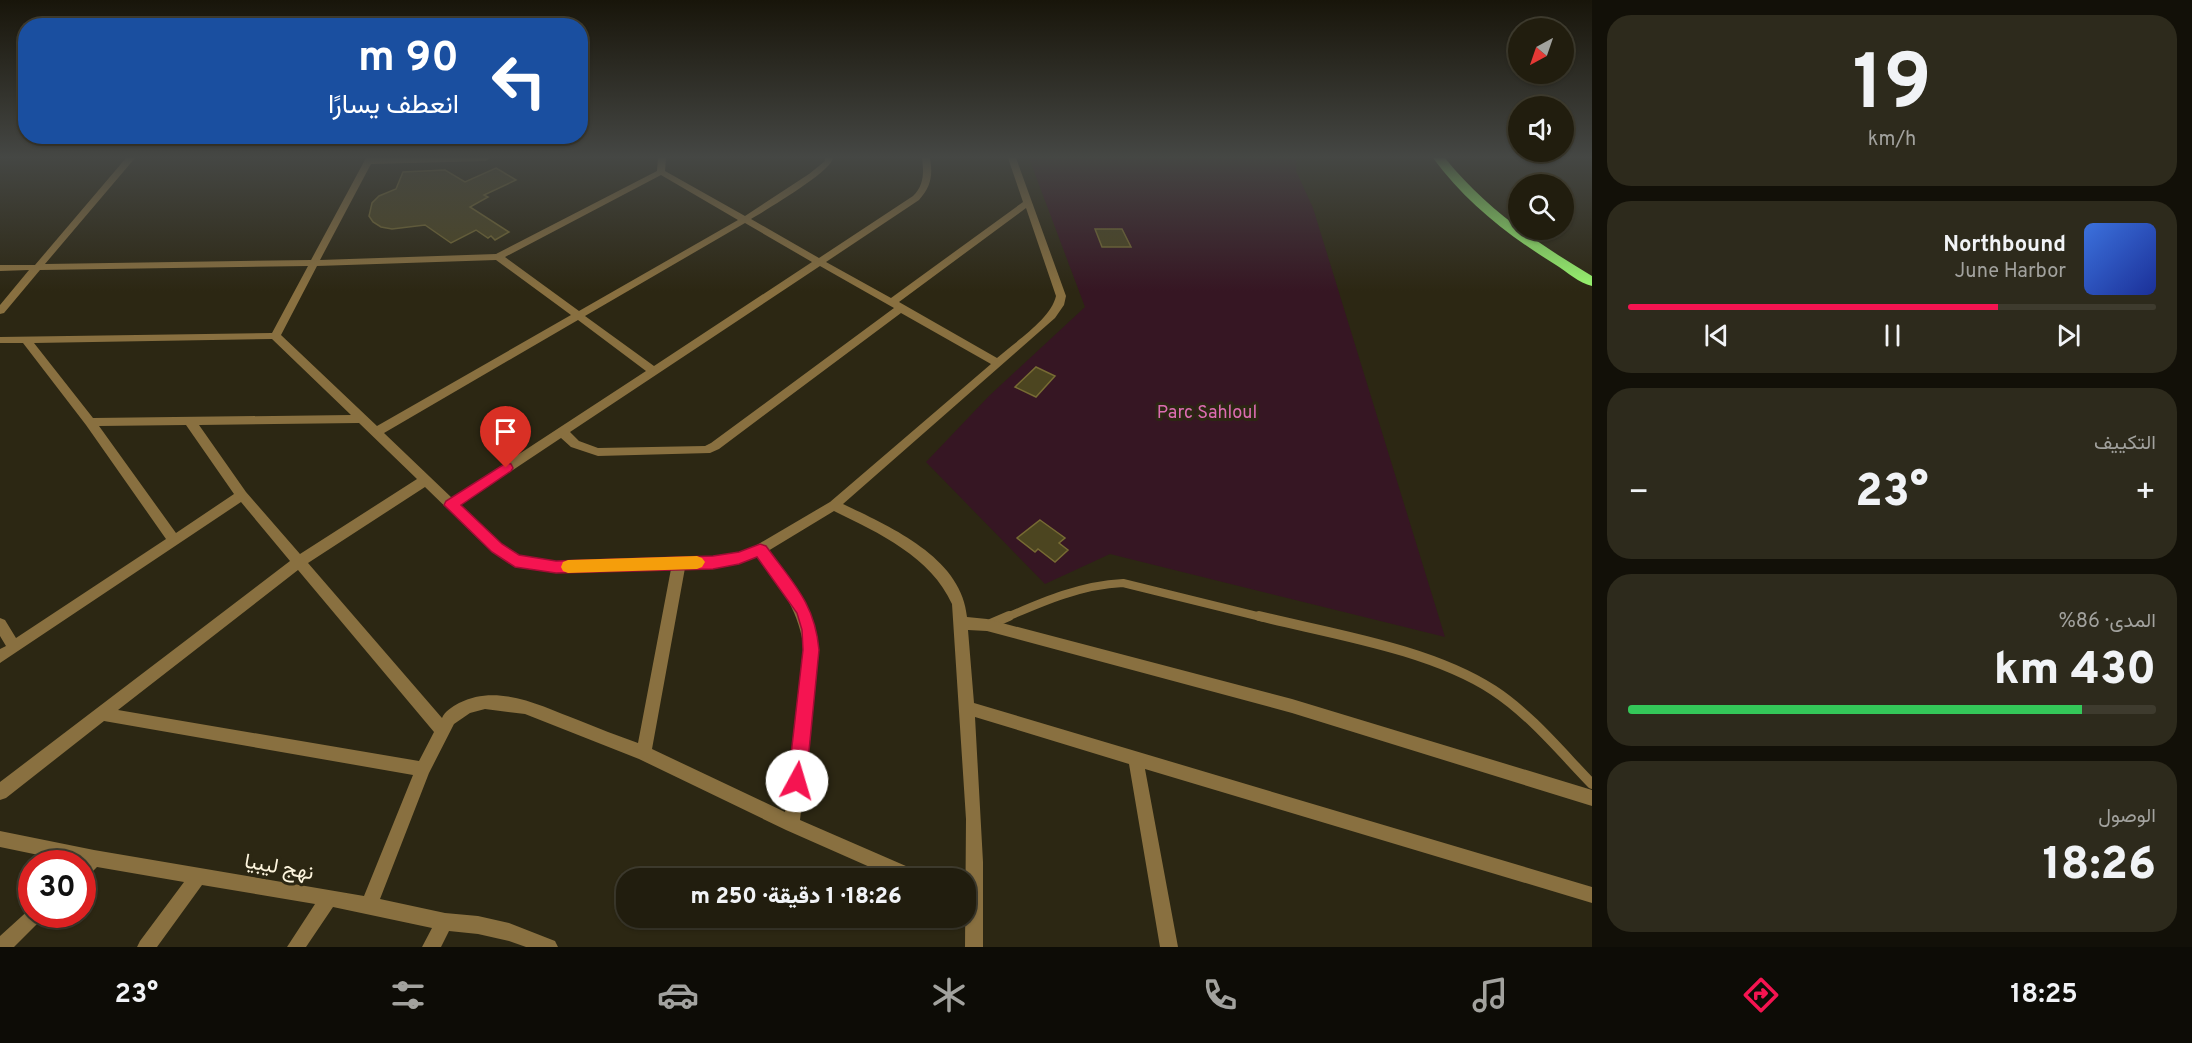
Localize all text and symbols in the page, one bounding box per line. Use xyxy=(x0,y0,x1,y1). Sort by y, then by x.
north arrow xyxy=(1508,18,1574,84)
map controls xyxy=(1508,18,1574,240)
text: 90 m xyxy=(358,33,459,86)
text: 19 xyxy=(1852,38,1932,137)
icon: left xyxy=(480,42,558,120)
text: انعطف يسارًا xyxy=(328,89,459,123)
button: sound xyxy=(1508,96,1574,162)
text: km/h xyxy=(1868,127,1916,153)
button: search xyxy=(1508,174,1574,240)
text: Northbound xyxy=(1943,232,2066,259)
text: June Harbor xyxy=(1954,259,2066,285)
icon: previous xyxy=(1700,319,1733,352)
icon: pause xyxy=(1876,319,1909,352)
icon: next xyxy=(2052,319,2085,352)
park label: Parc Sahloul xyxy=(1157,402,1257,425)
pin xyxy=(480,406,531,468)
icon: arrive xyxy=(489,415,522,448)
text: التكييف xyxy=(2094,431,2156,457)
text: 23° xyxy=(1855,465,1929,522)
text: − xyxy=(1628,473,1649,515)
text: + xyxy=(2135,473,2156,515)
text: المدى · 86% xyxy=(2058,609,2156,635)
text: 430 km xyxy=(1994,643,2156,700)
position arrow xyxy=(765,749,829,813)
text: الوصول xyxy=(2098,804,2156,830)
text: 18:26 xyxy=(2042,838,2156,895)
street label: نهج ليبيا xyxy=(242,849,316,887)
speed limit sign: 30 xyxy=(18,850,96,928)
text: 18:26 · 1 دقيقة · 250 m xyxy=(690,884,902,911)
icon: filters xyxy=(387,974,429,1016)
icon: car xyxy=(657,974,699,1016)
icon: climate xyxy=(928,974,970,1016)
icon: phone xyxy=(1199,974,1241,1016)
icon: music xyxy=(1469,974,1511,1016)
icon: directions xyxy=(1740,974,1782,1016)
text: 23° xyxy=(114,978,158,1012)
text: 18:25 xyxy=(2010,978,2078,1012)

